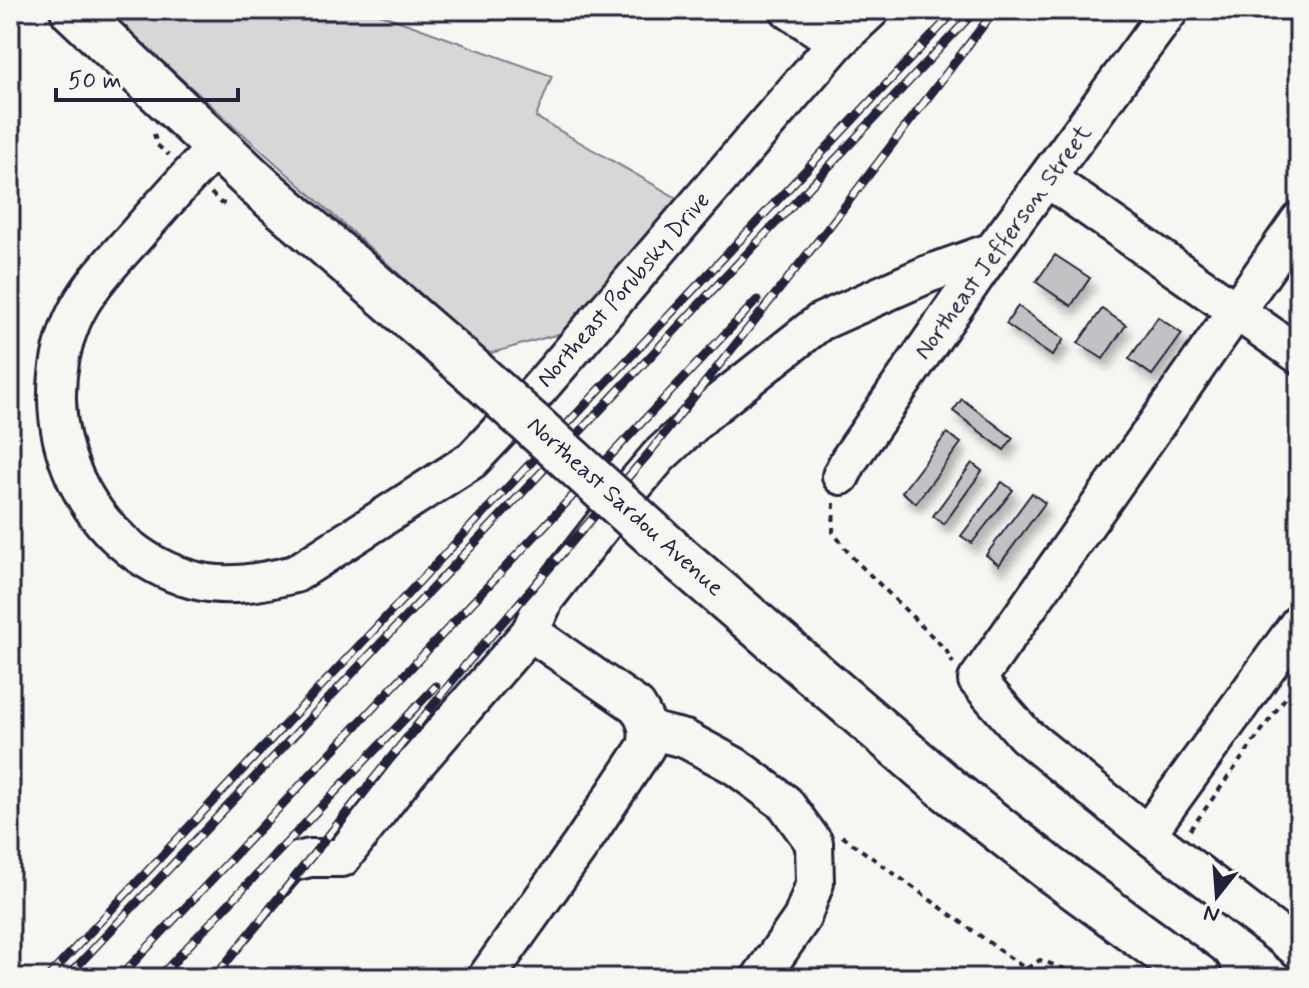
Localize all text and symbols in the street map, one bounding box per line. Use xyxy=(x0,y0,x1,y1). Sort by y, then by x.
scale bar xyxy=(56,52,238,102)
text: 50 m xyxy=(68,66,122,97)
street label: Northeast Jefferson Street xyxy=(907,118,1099,366)
street label: Northeast Porubsky Drive xyxy=(530,186,718,394)
street label: Northeast Sardou Avenue xyxy=(520,410,730,604)
north arrow xyxy=(1177,856,1257,936)
text: N xyxy=(1201,898,1223,929)

